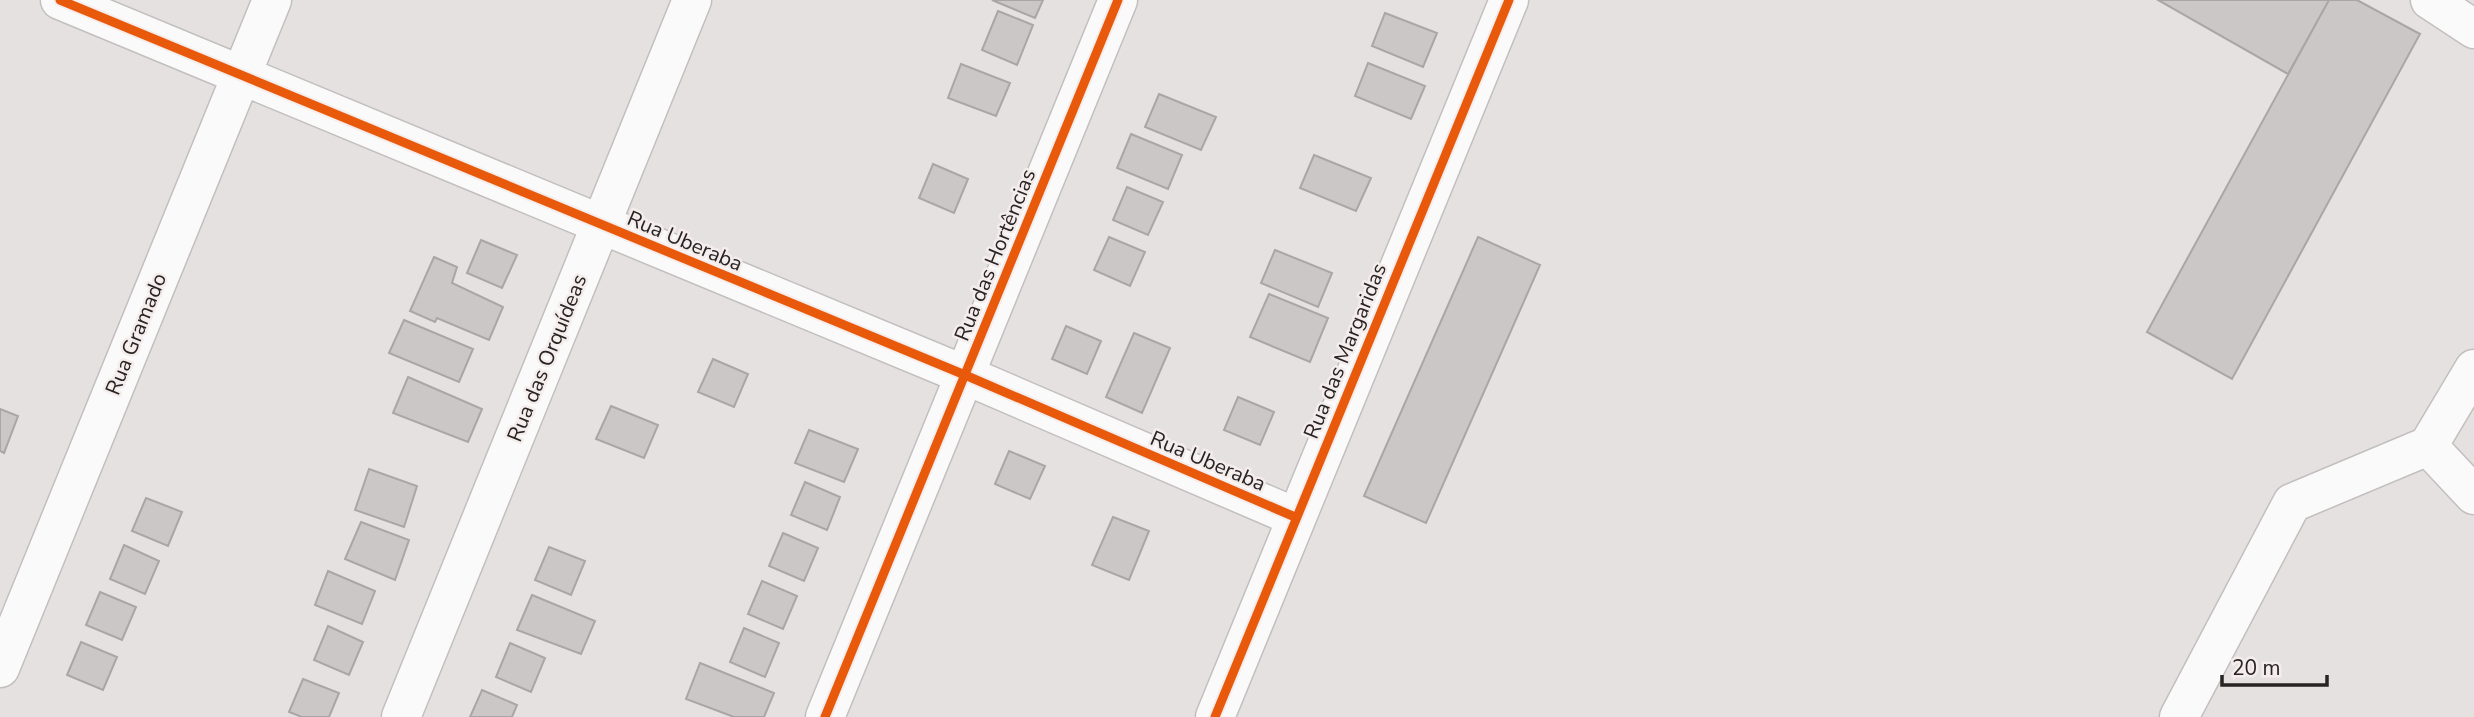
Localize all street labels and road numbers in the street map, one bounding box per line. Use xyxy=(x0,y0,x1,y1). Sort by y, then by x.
street label: Rua das Hortências xyxy=(948,165,1042,345)
street label: Rua Uberaba xyxy=(623,204,747,278)
street label: Rua das Margaridas xyxy=(1297,259,1393,443)
street label: Rua Gramado xyxy=(99,269,173,399)
street label: Rua das Orquídeas xyxy=(501,270,593,446)
street label: Rua Uberaba xyxy=(1146,424,1270,498)

